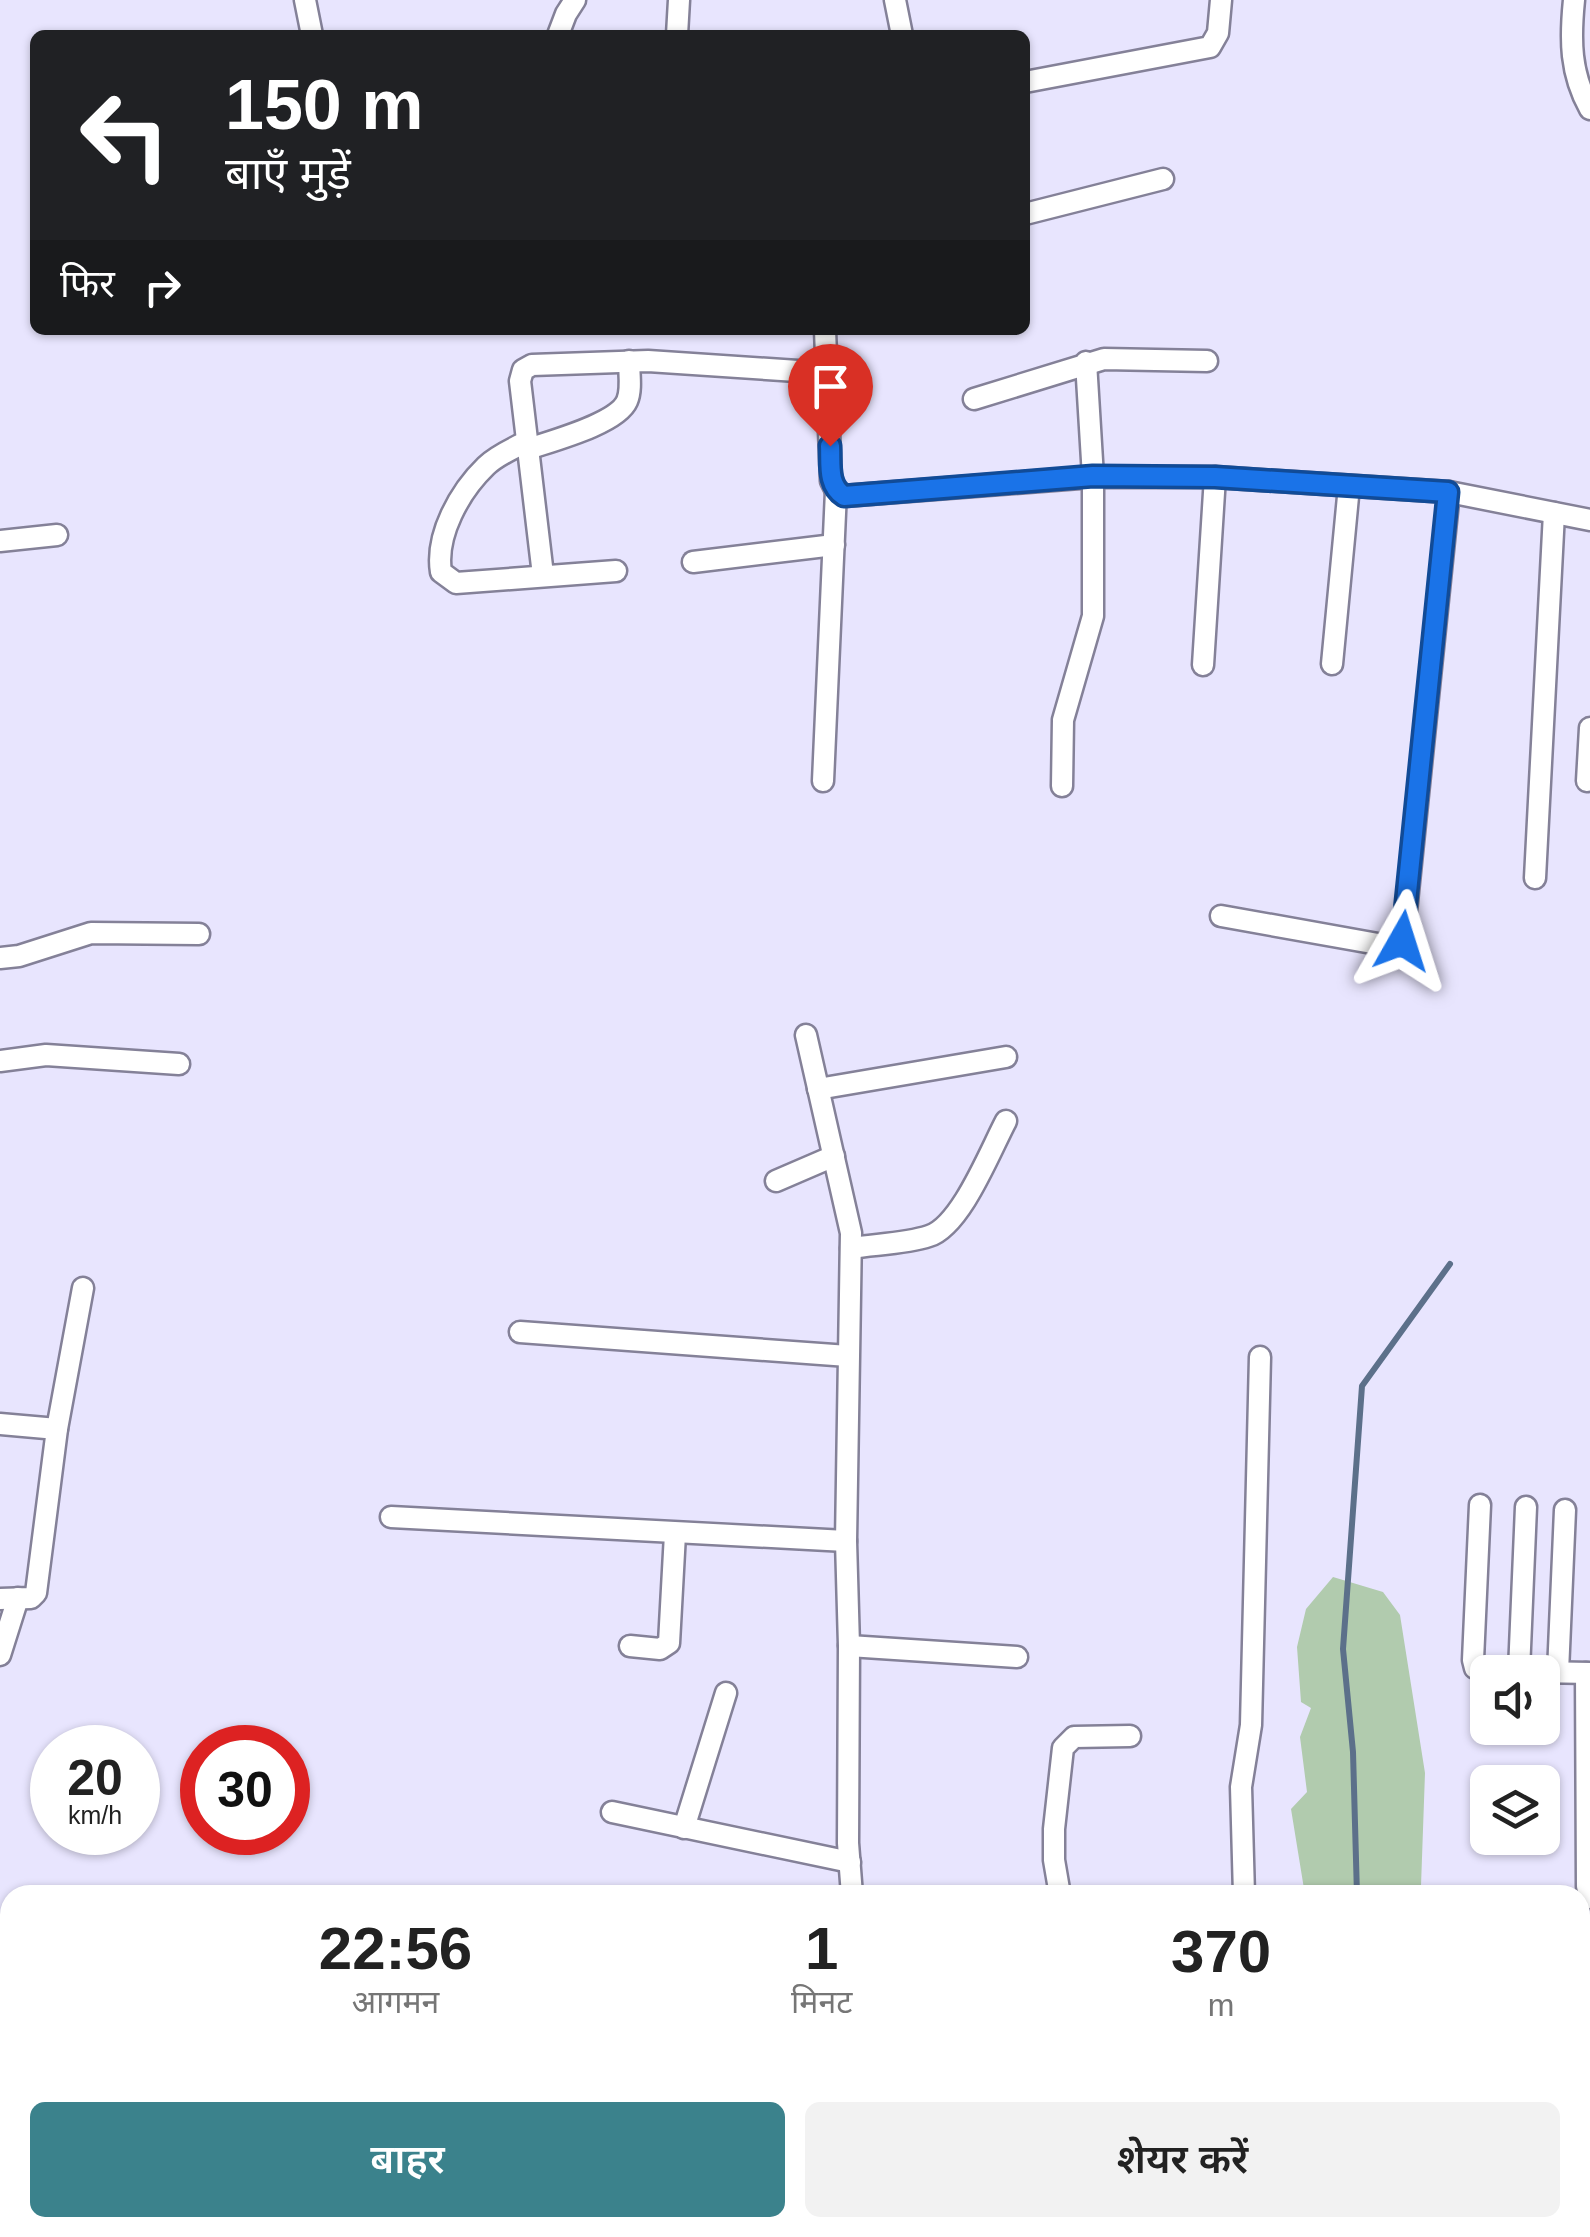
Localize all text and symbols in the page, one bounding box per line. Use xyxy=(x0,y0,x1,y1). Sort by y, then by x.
text: 150 m xyxy=(225,66,423,144)
icon: left xyxy=(60,70,190,200)
text: बाएँ मुड़ें xyxy=(225,148,351,199)
icon: right xyxy=(135,260,190,315)
text: फिर xyxy=(60,263,115,305)
pin xyxy=(788,344,873,447)
icon: arrive xyxy=(803,359,858,414)
position arrow xyxy=(1350,889,1454,993)
map controls xyxy=(1470,1655,1560,1855)
button: sound xyxy=(1470,1655,1560,1745)
speed limit sign: 30 xyxy=(180,1725,310,1855)
text: 20 xyxy=(67,1750,123,1806)
button: layers xyxy=(1470,1765,1560,1855)
text: km/h xyxy=(68,1801,122,1829)
text: 22:56 xyxy=(319,1915,472,1982)
text: 1 xyxy=(805,1915,838,1982)
text: 370 xyxy=(1171,1918,1271,1985)
text: आगमन xyxy=(352,1984,439,2020)
text: मिनट xyxy=(791,1984,852,2020)
text: m xyxy=(1208,1987,1234,2023)
button: बाहर xyxy=(30,2102,785,2217)
button: शेयर करें xyxy=(805,2102,1560,2217)

